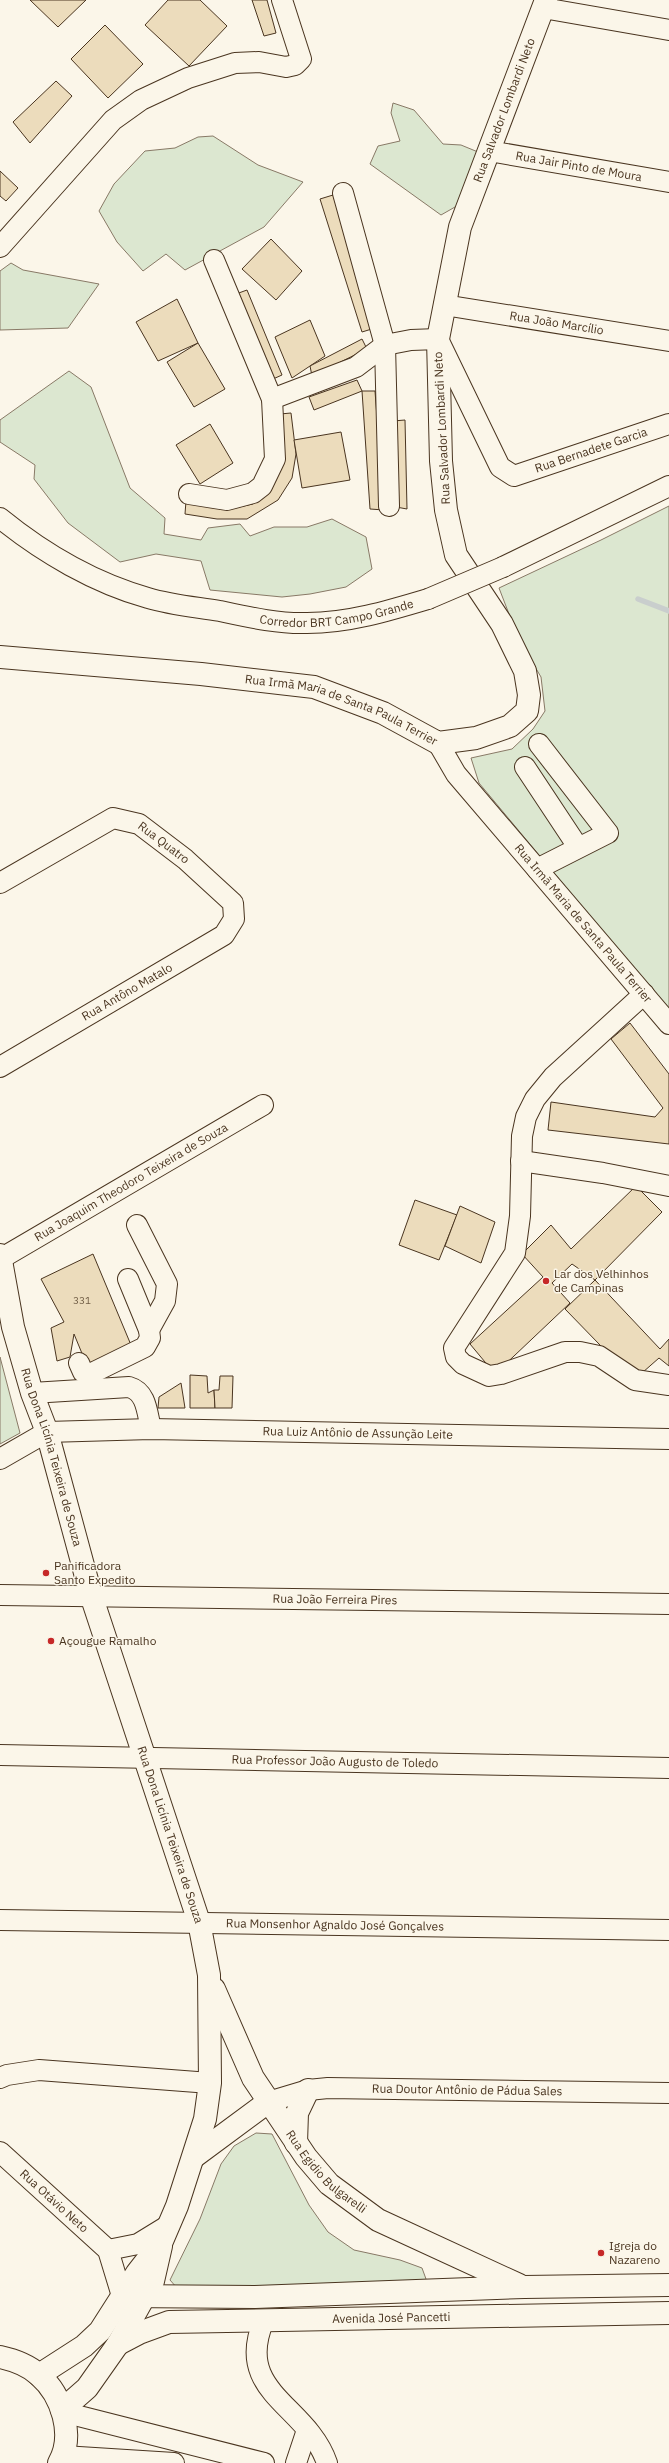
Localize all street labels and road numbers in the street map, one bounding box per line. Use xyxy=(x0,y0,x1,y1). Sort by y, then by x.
street label: Rua Salvador Lombardi Neto xyxy=(470,36,538,184)
street label: Rua Jair Pinto de Moura xyxy=(514,148,644,184)
street label: Rua João Marcílio xyxy=(508,308,605,337)
street label: Rua Salvador Lombardi Neto xyxy=(430,351,453,505)
street label: Rua Bernadete Garcia xyxy=(533,424,650,475)
street label: Corredor BRT Campo Grande xyxy=(259,596,416,630)
street label: Rua Irmã Maria de Santa Paula Terrier xyxy=(244,671,441,749)
street label: Rua Quatro xyxy=(135,818,193,867)
street label: Rua Irmã Maria de Santa Paula Terrier xyxy=(512,840,656,1006)
street label: Rua Antôno Matalo xyxy=(79,959,175,1024)
street label: Rua Joaquim Theodoro Teixeira de Souza xyxy=(31,1119,231,1244)
street label: Rua Dona Licínia Teixeira de Souza xyxy=(18,1366,86,1549)
street label: Rua Luiz Antônio de Assunção Leite xyxy=(262,1423,454,1442)
street label: Rua João Ferreira Pires xyxy=(272,1591,398,1607)
street label: Rua Dona Licínia Teixeira de Souza xyxy=(134,1744,207,1926)
street label: Rua Professor João Augusto de Toledo xyxy=(231,1752,439,1771)
street label: Rua Monsenhor Agnaldo José Gonçalves xyxy=(226,1915,444,1934)
street label: Rua Doutor Antônio de Pádua Sales xyxy=(372,2081,563,2098)
street label: Rua Egidio Bulgarelli xyxy=(283,2127,370,2216)
street label: Rua Otávio Neto xyxy=(17,2166,92,2236)
street label: Avenida José Pancetti xyxy=(332,2309,451,2326)

